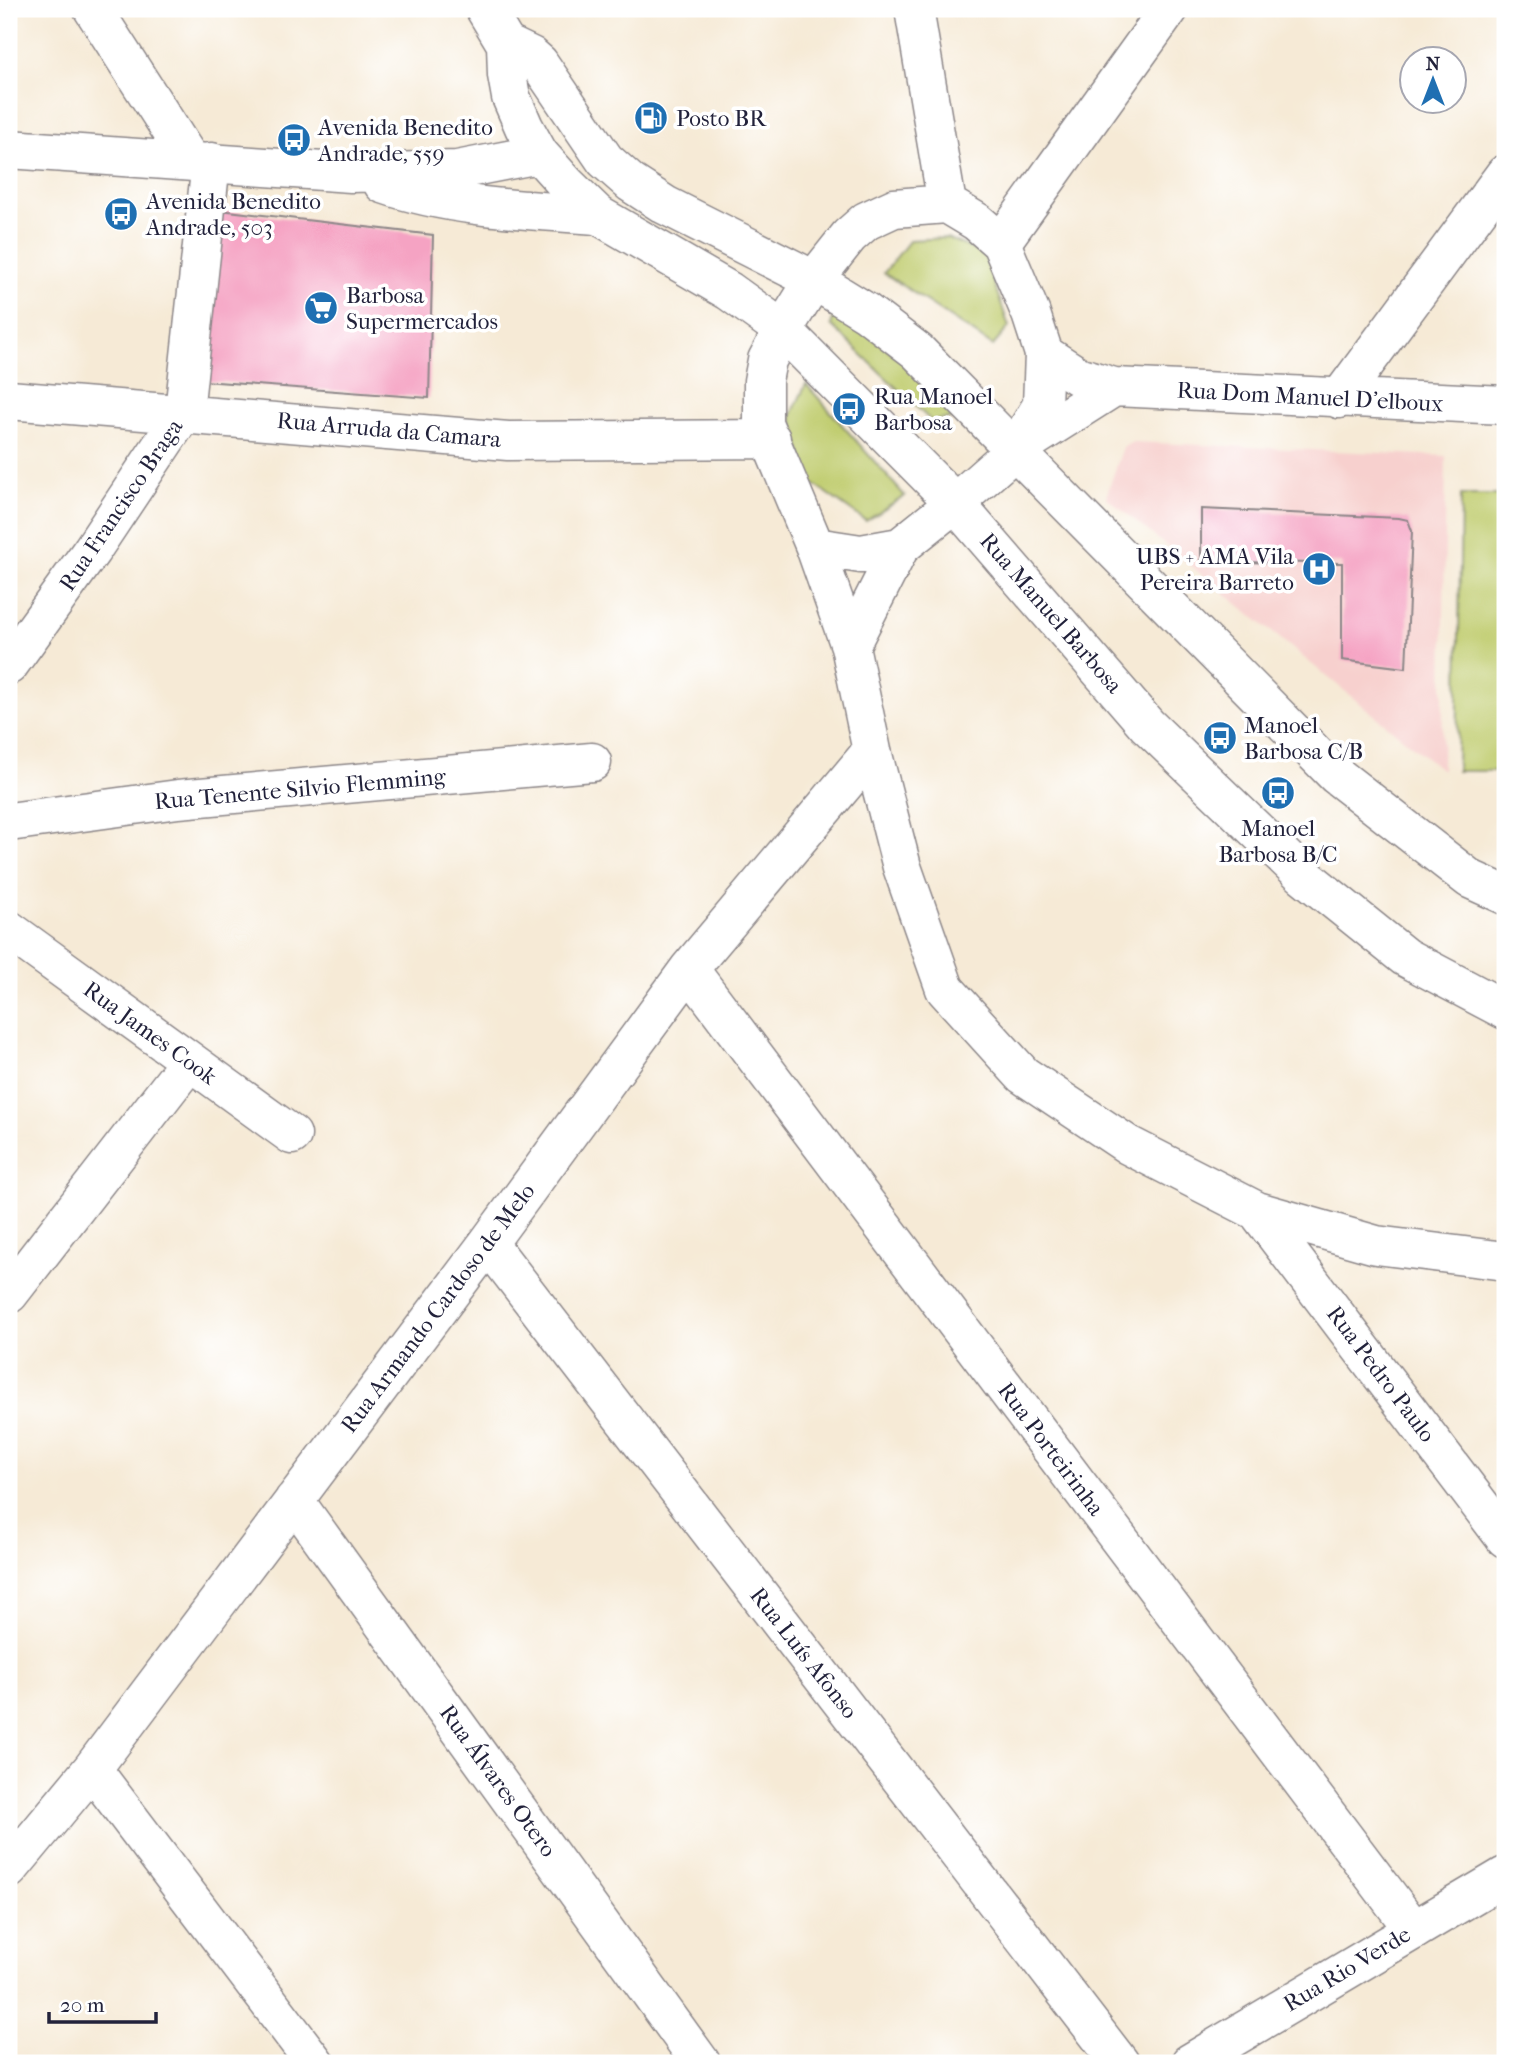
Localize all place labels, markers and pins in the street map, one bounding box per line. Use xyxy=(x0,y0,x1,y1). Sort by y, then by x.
fuel station icon: Posto BR xyxy=(632,99,670,137)
place label: Posto BR xyxy=(676,105,767,132)
place label: Avenida Benedito Andrade, 559 xyxy=(317,114,493,167)
bus stop icon: Avenida Benedito Andrade, 559 xyxy=(275,121,313,159)
place label: Avenida Benedito Andrade, 503 xyxy=(145,188,321,241)
bus stop icon: Avenida Benedito Andrade, 503 xyxy=(102,195,140,233)
place label: Barbosa Supermercados xyxy=(346,282,498,335)
supermarket icon: Barbosa Supermercados xyxy=(302,289,340,327)
place label: Rua Manoel Barbosa xyxy=(874,383,994,436)
bus stop icon: Rua Manoel Barbosa xyxy=(830,390,868,428)
place label: UBS + AMA Vila Pereira Barreto xyxy=(1136,543,1294,596)
hospital icon: UBS + AMA Vila Pereira Barreto xyxy=(1300,550,1338,588)
place label: Manoel Barbosa C/B xyxy=(1244,712,1363,765)
bus stop icon: Manoel Barbosa C/B xyxy=(1201,719,1239,757)
bus stop icon: Manoel Barbosa B/C xyxy=(1259,774,1297,812)
place label: Manoel Barbosa B/C xyxy=(1218,815,1338,868)

